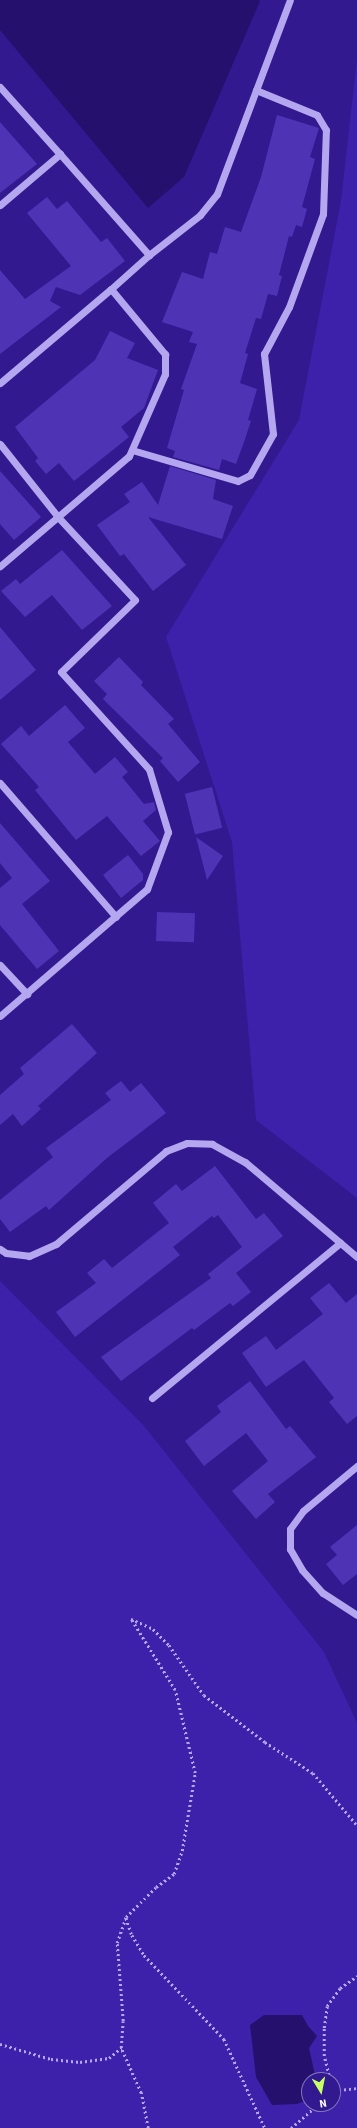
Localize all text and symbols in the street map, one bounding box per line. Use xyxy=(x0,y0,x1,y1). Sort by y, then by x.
north arrow xyxy=(301,2072,341,2112)
text: N xyxy=(318,2095,328,2111)

